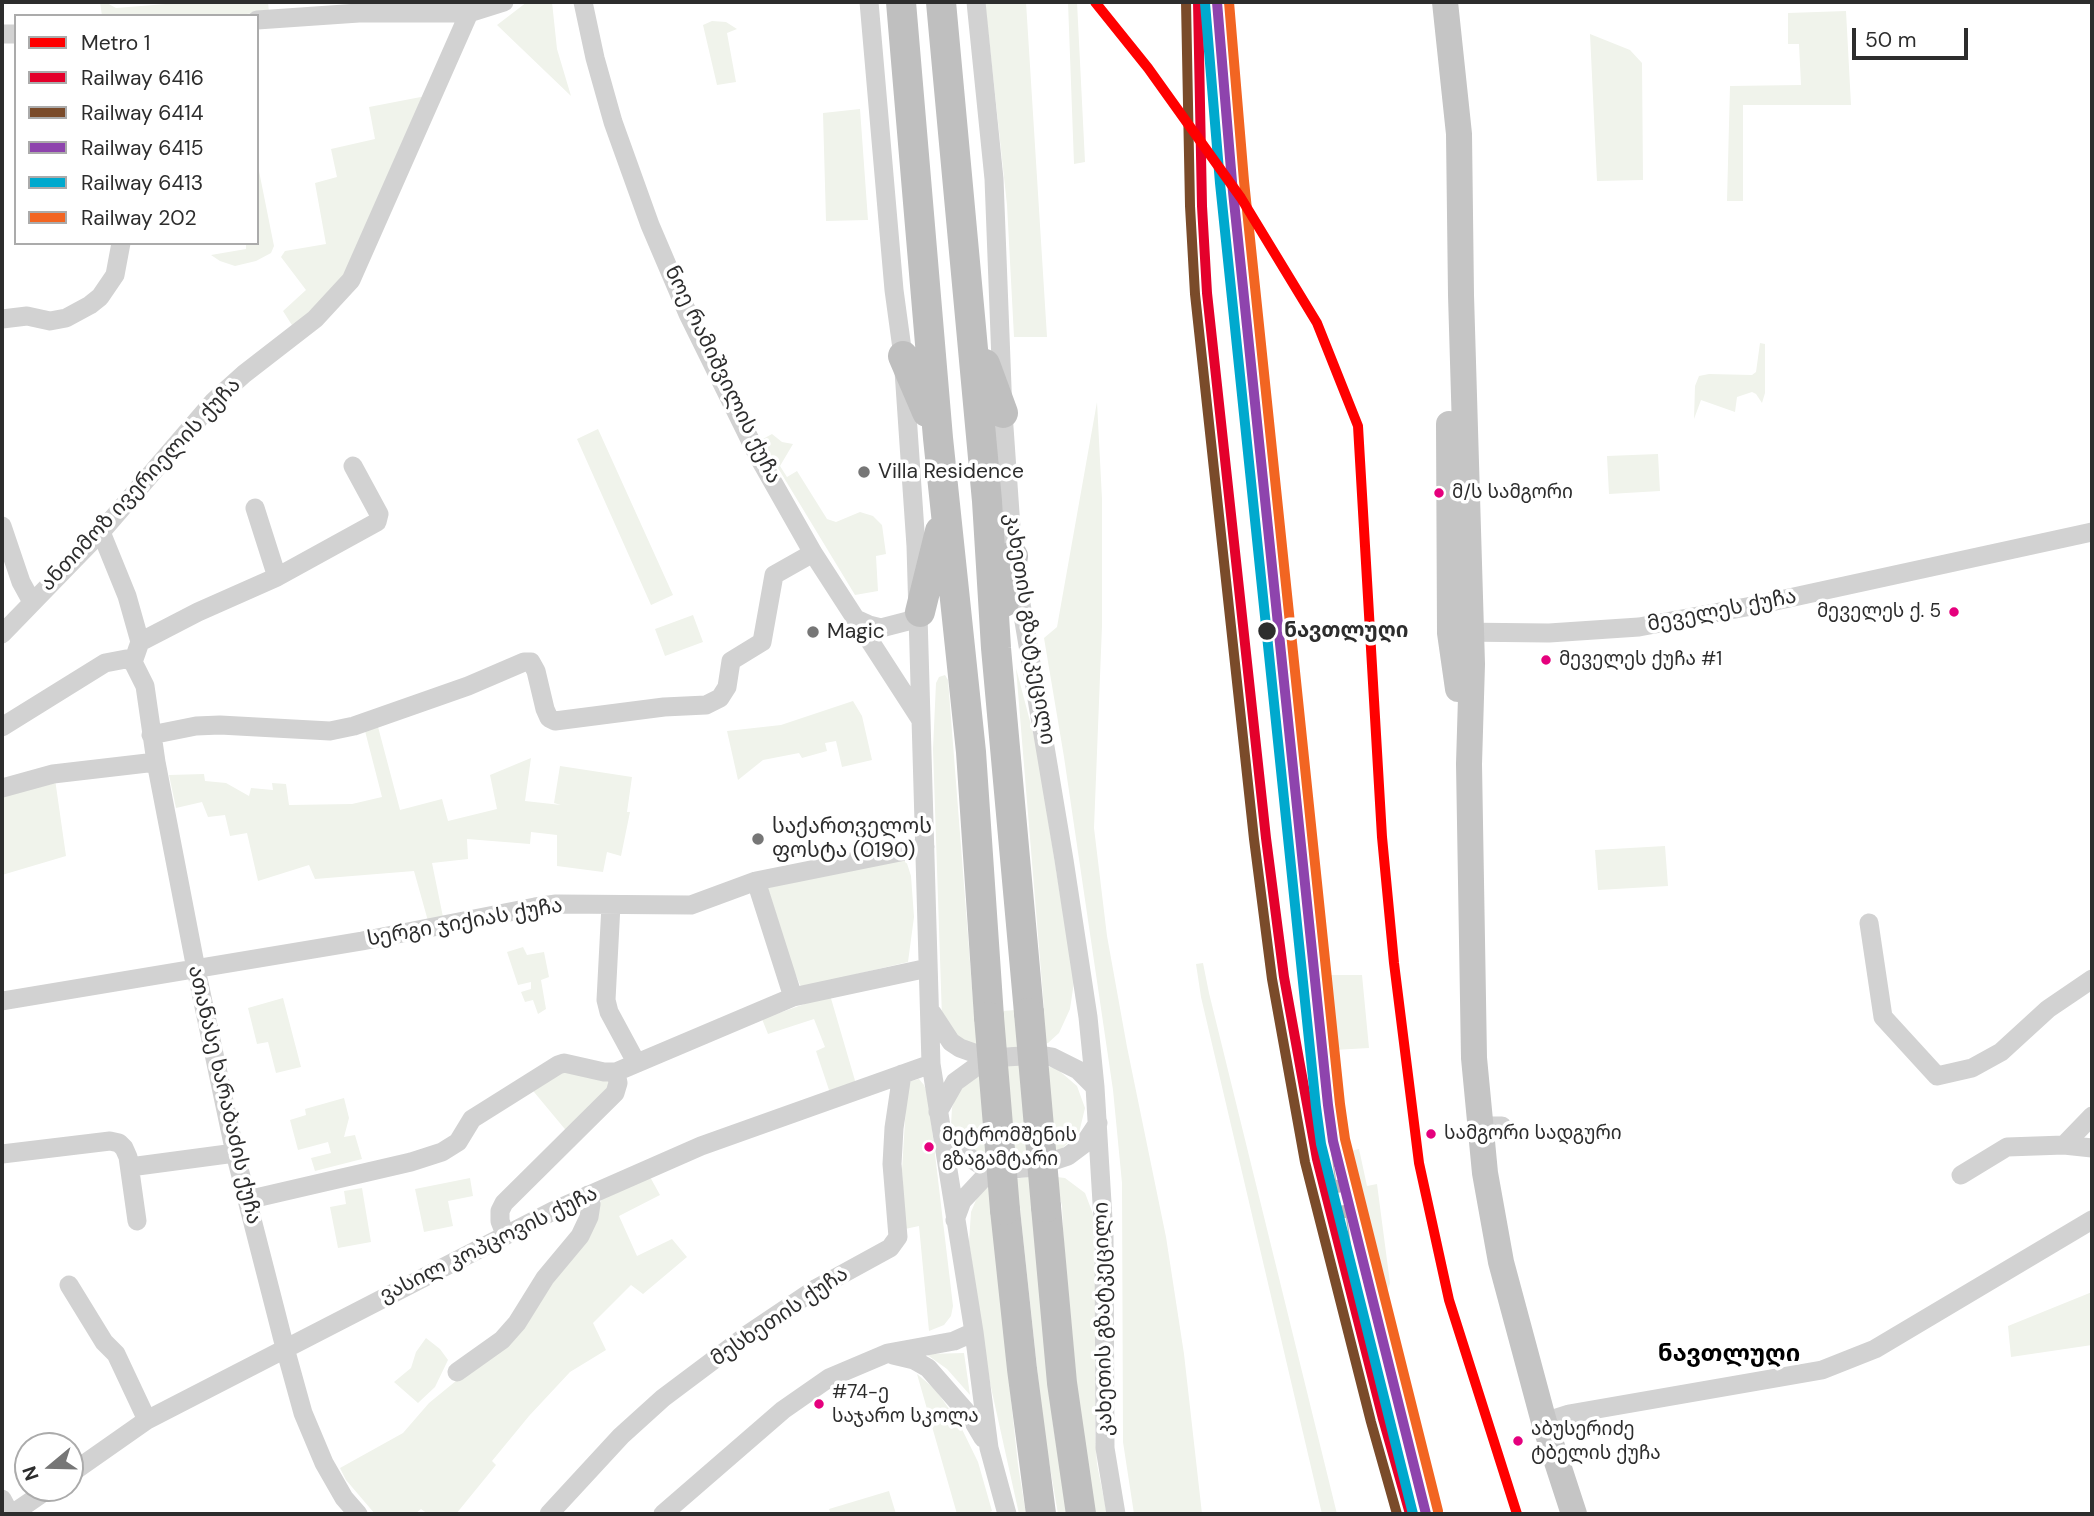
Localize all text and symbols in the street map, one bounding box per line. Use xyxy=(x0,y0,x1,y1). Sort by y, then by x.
legend xyxy=(14,14,259,245)
scale bar xyxy=(1856,14,1972,58)
text: 50 m xyxy=(1865,26,1916,54)
text: Metro 1 xyxy=(81,29,150,57)
text: Railway 6416 xyxy=(81,64,204,92)
text: Railway 6414 xyxy=(81,99,204,127)
text: Railway 6415 xyxy=(81,134,204,162)
text: Railway 6413 xyxy=(81,169,203,197)
text: Railway 202 xyxy=(81,204,196,232)
street label: ნოე რამიშვილის ქუჩა xyxy=(658,262,786,488)
street label: ანთიმოზ ივერიელის ქუჩა xyxy=(35,373,247,597)
place label: Villa Residence xyxy=(878,459,1024,485)
marker: Villa Residence xyxy=(856,464,872,480)
place label: მ/ს სამგორი xyxy=(1452,482,1573,504)
marker: მ/ს სამგორი xyxy=(1432,486,1446,500)
street label: კახეთის გზატკეცილი xyxy=(998,511,1060,747)
street label: მეველეს ქუჩა xyxy=(1645,584,1799,638)
place label: მეველეს ქ. 5 xyxy=(1817,601,1941,623)
marker: მეველეს ქ. 5 xyxy=(1947,605,1961,619)
place label: ნავთლუღი xyxy=(1284,618,1409,644)
place label: Magic xyxy=(827,619,885,645)
marker: ნავთლუღი xyxy=(1256,620,1278,642)
marker: Magic xyxy=(805,624,821,640)
place label: მეველეს ქუჩა #1 xyxy=(1559,649,1722,671)
marker: მეველეს ქუჩა #1 xyxy=(1539,653,1553,667)
place label: საქართველოს ფოსტა (0190) xyxy=(772,814,932,864)
marker: საქართველოს ფოსტა (0190) xyxy=(750,831,766,847)
street label: სერგი ჯიქიას ქუჩა xyxy=(365,893,565,953)
street label: ათანასე ხარაბაძის ქუჩა xyxy=(182,963,266,1227)
place label: სამგორი სადგური xyxy=(1444,1123,1622,1145)
place label: მეტრომშენის გზაგამტარი xyxy=(942,1125,1077,1169)
marker: სამგორი სადგური xyxy=(1424,1127,1438,1141)
marker: მეტრომშენის გზაგამტარი xyxy=(922,1140,936,1154)
street label: ვასილ კოპცოვის ქუჩა xyxy=(376,1181,602,1309)
street label: კახეთის გზატკეცილი xyxy=(1089,1202,1119,1436)
street label: მესხეთის ქუჩა xyxy=(707,1262,853,1372)
district label: ნავთლუღი xyxy=(1658,1341,1800,1369)
place label: #74-ე საჯარო სკოლა xyxy=(832,1382,979,1426)
marker: #74-ე საჯარო სკოლა xyxy=(812,1397,826,1411)
place label: აბუსერიძე ტბელის ქუჩა xyxy=(1531,1419,1661,1463)
north arrow xyxy=(14,1432,84,1502)
marker: აბუსერიძე ტბელის ქუჩა xyxy=(1511,1434,1525,1448)
text: N xyxy=(16,1463,45,1484)

